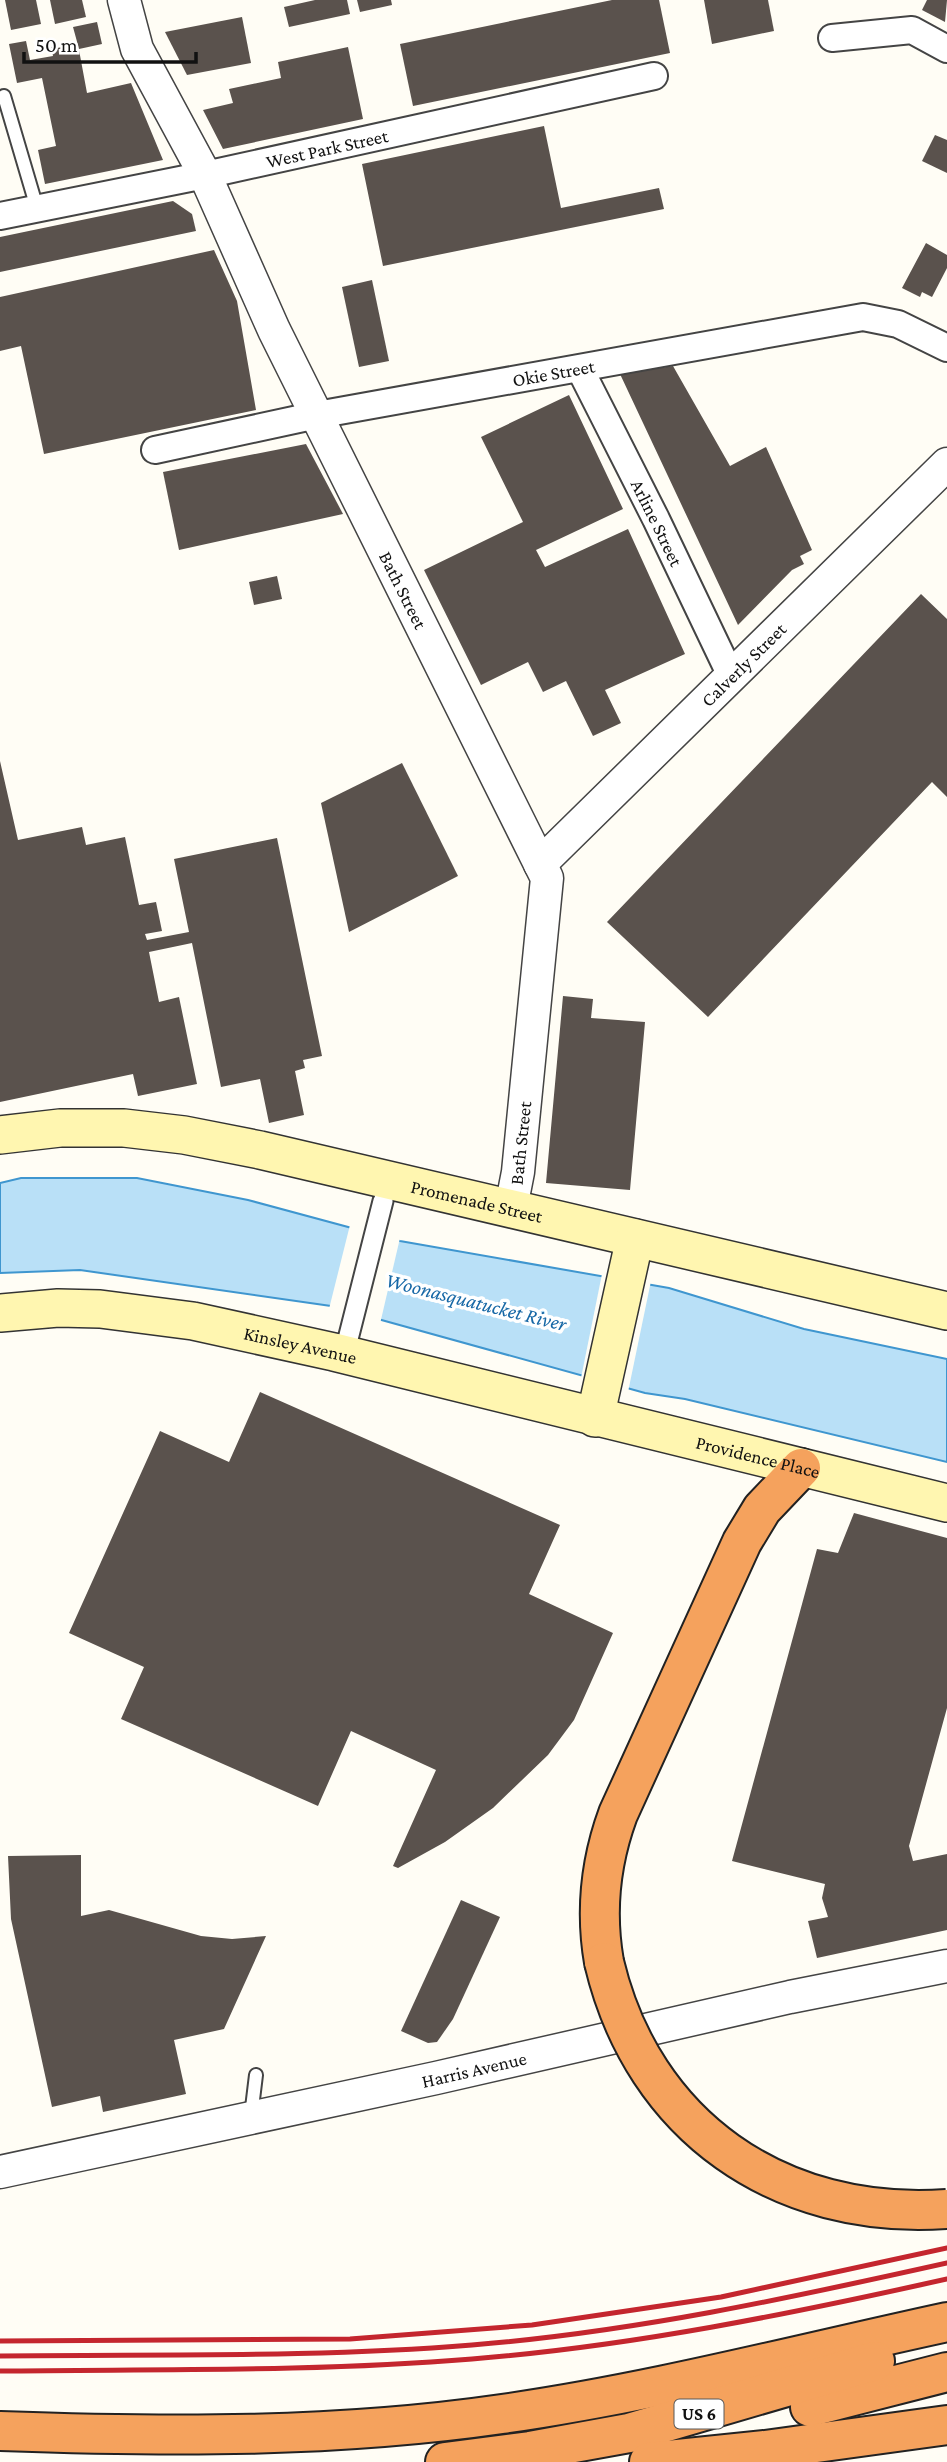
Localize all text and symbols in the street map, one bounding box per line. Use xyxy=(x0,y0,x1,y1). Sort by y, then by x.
scale bar xyxy=(24,21,196,65)
text: 50 m xyxy=(35,33,78,57)
street label: West Park Street xyxy=(264,125,391,172)
street label: Okie Street xyxy=(511,355,597,391)
street label: Arline Street xyxy=(627,476,687,570)
street label: Bath Street xyxy=(375,548,431,633)
street label: Calverly Street xyxy=(697,618,791,711)
street label: Bath Street xyxy=(506,1100,535,1186)
street label: Promenade Street xyxy=(409,1176,545,1227)
water label: Woonasquatucket River xyxy=(383,1268,569,1336)
street label: Kinsley Avenue xyxy=(242,1322,359,1368)
street label: Providence Place xyxy=(694,1432,822,1482)
street label: Harris Avenue xyxy=(420,2048,529,2092)
road number: US 6 xyxy=(674,2400,724,2428)

